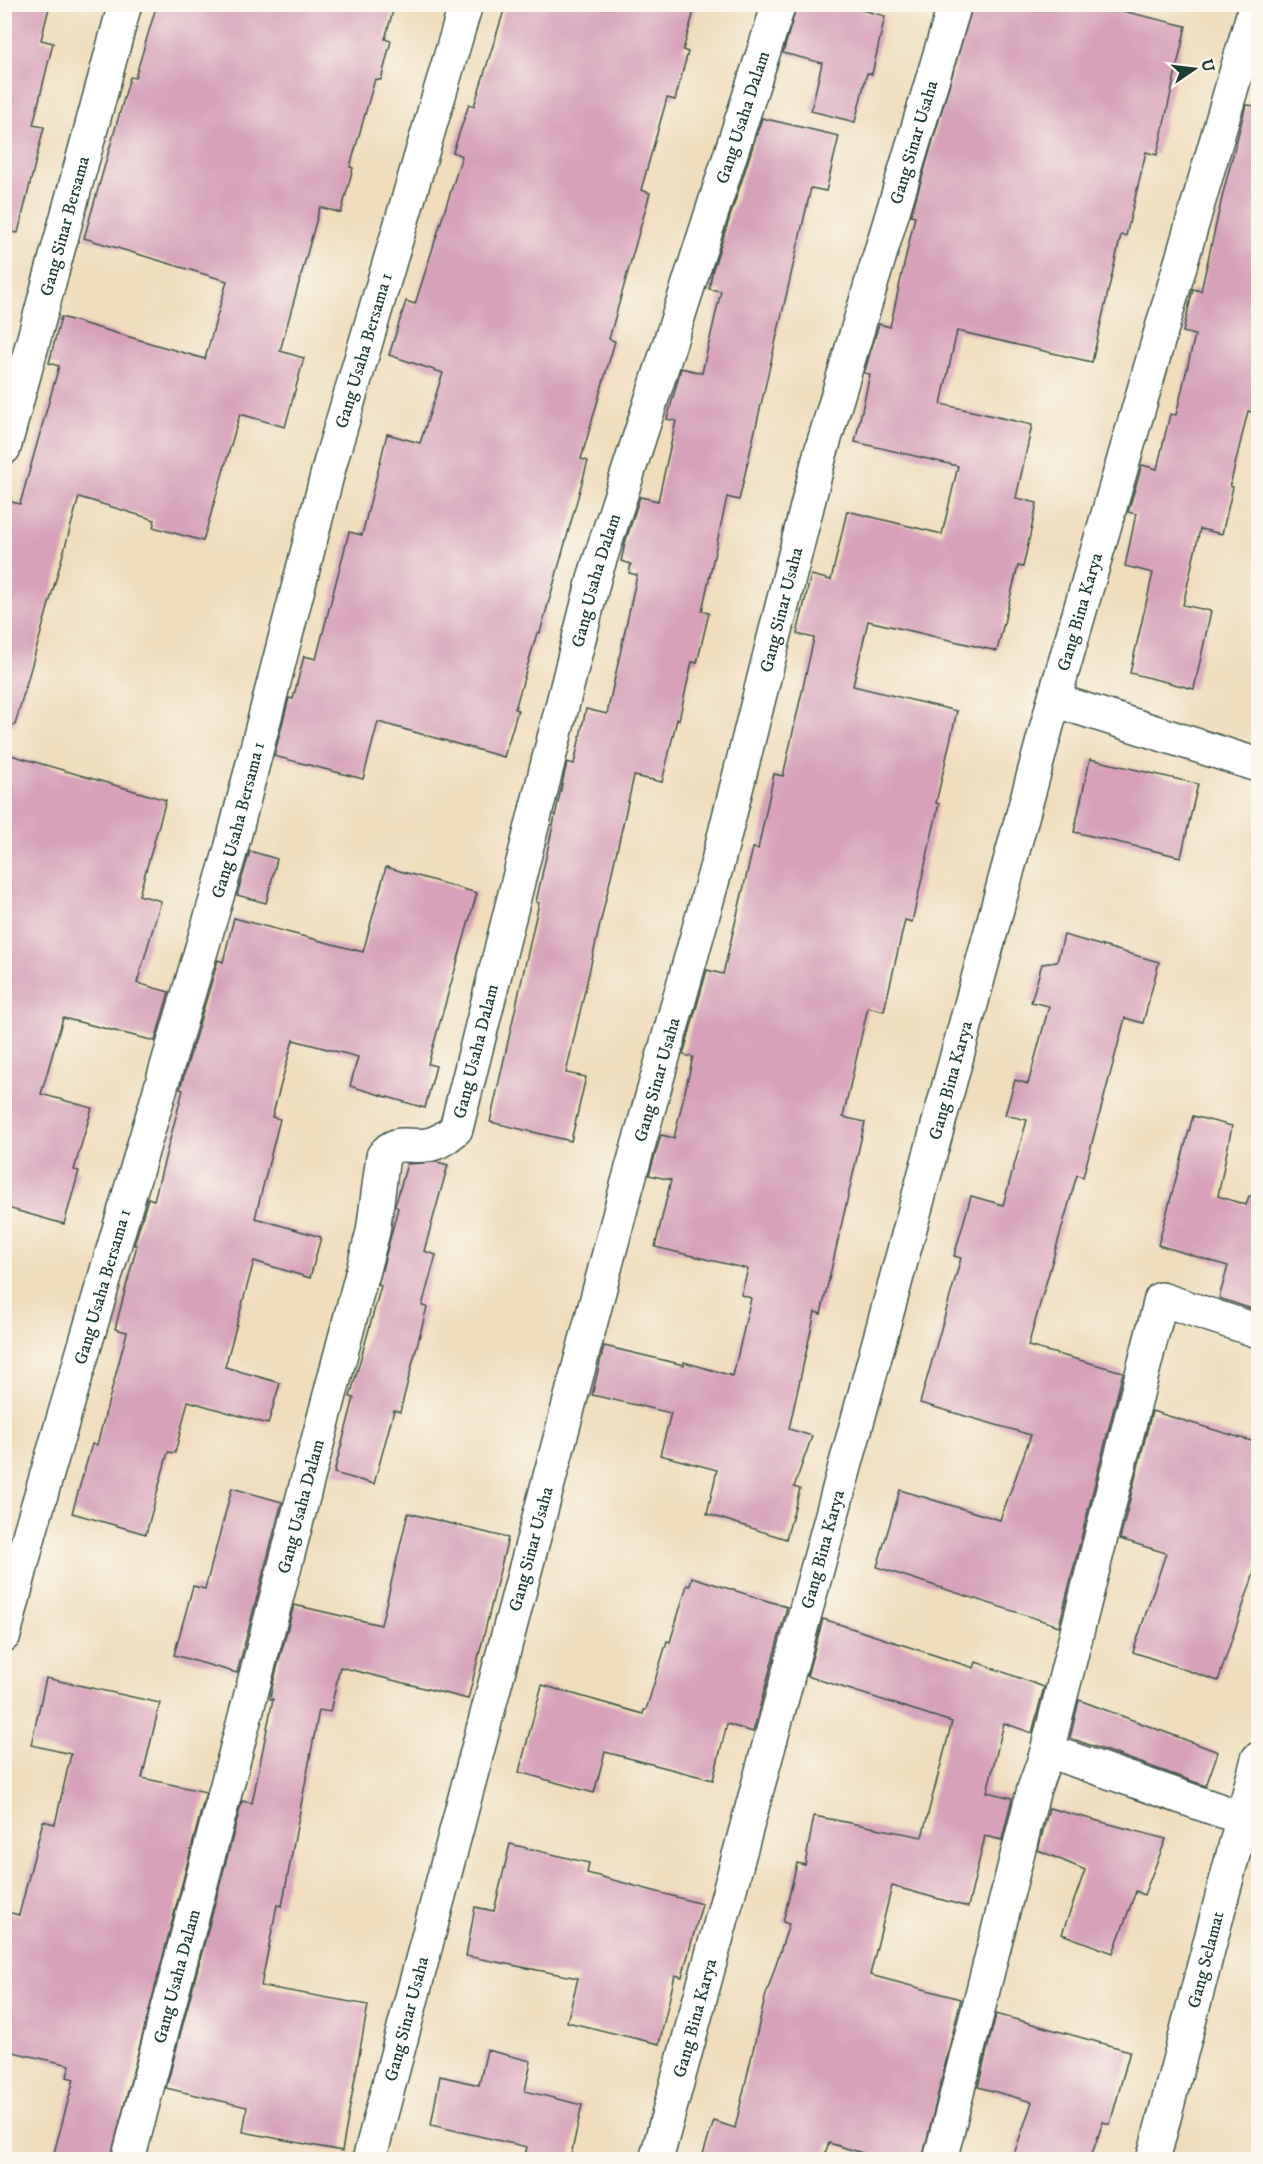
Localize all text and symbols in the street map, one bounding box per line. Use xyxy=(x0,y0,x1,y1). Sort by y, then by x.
north arrow xyxy=(1164,39,1224,99)
street label: Gang Usaha Dalam xyxy=(712,49,775,187)
text: U xyxy=(1196,57,1219,75)
street label: Gang Sinar Usaha xyxy=(886,78,944,207)
street label: Gang Sinar Bersama xyxy=(36,153,95,299)
street label: Gang Usaha Bersama 1 xyxy=(331,270,398,431)
street label: Gang Usaha Dalam xyxy=(567,511,626,650)
street label: Gang Sinar Usaha xyxy=(756,545,808,675)
street label: Gang Bina Karya xyxy=(1053,550,1108,674)
street label: Gang Usaha Bersama 1 xyxy=(207,740,270,901)
street label: Gang Usaha Dalam xyxy=(449,982,504,1121)
street label: Gang Sinar Usaha xyxy=(630,1015,686,1145)
street label: Gang Bina Karya xyxy=(925,1018,978,1143)
street label: Gang Usaha Bersama 1 xyxy=(70,1206,136,1367)
street label: Gang Usaha Dalam xyxy=(273,1437,330,1576)
street label: Gang Sinar Usaha xyxy=(505,1484,559,1614)
street label: Gang Bina Karya xyxy=(797,1487,850,1611)
street label: Gang Usaha Dalam xyxy=(149,1907,206,2046)
street label: Gang Selamat xyxy=(1183,1909,1230,2011)
street label: Gang Sinar Usaha xyxy=(380,1954,434,2084)
street label: Gang Bina Karya xyxy=(669,1956,722,2080)

